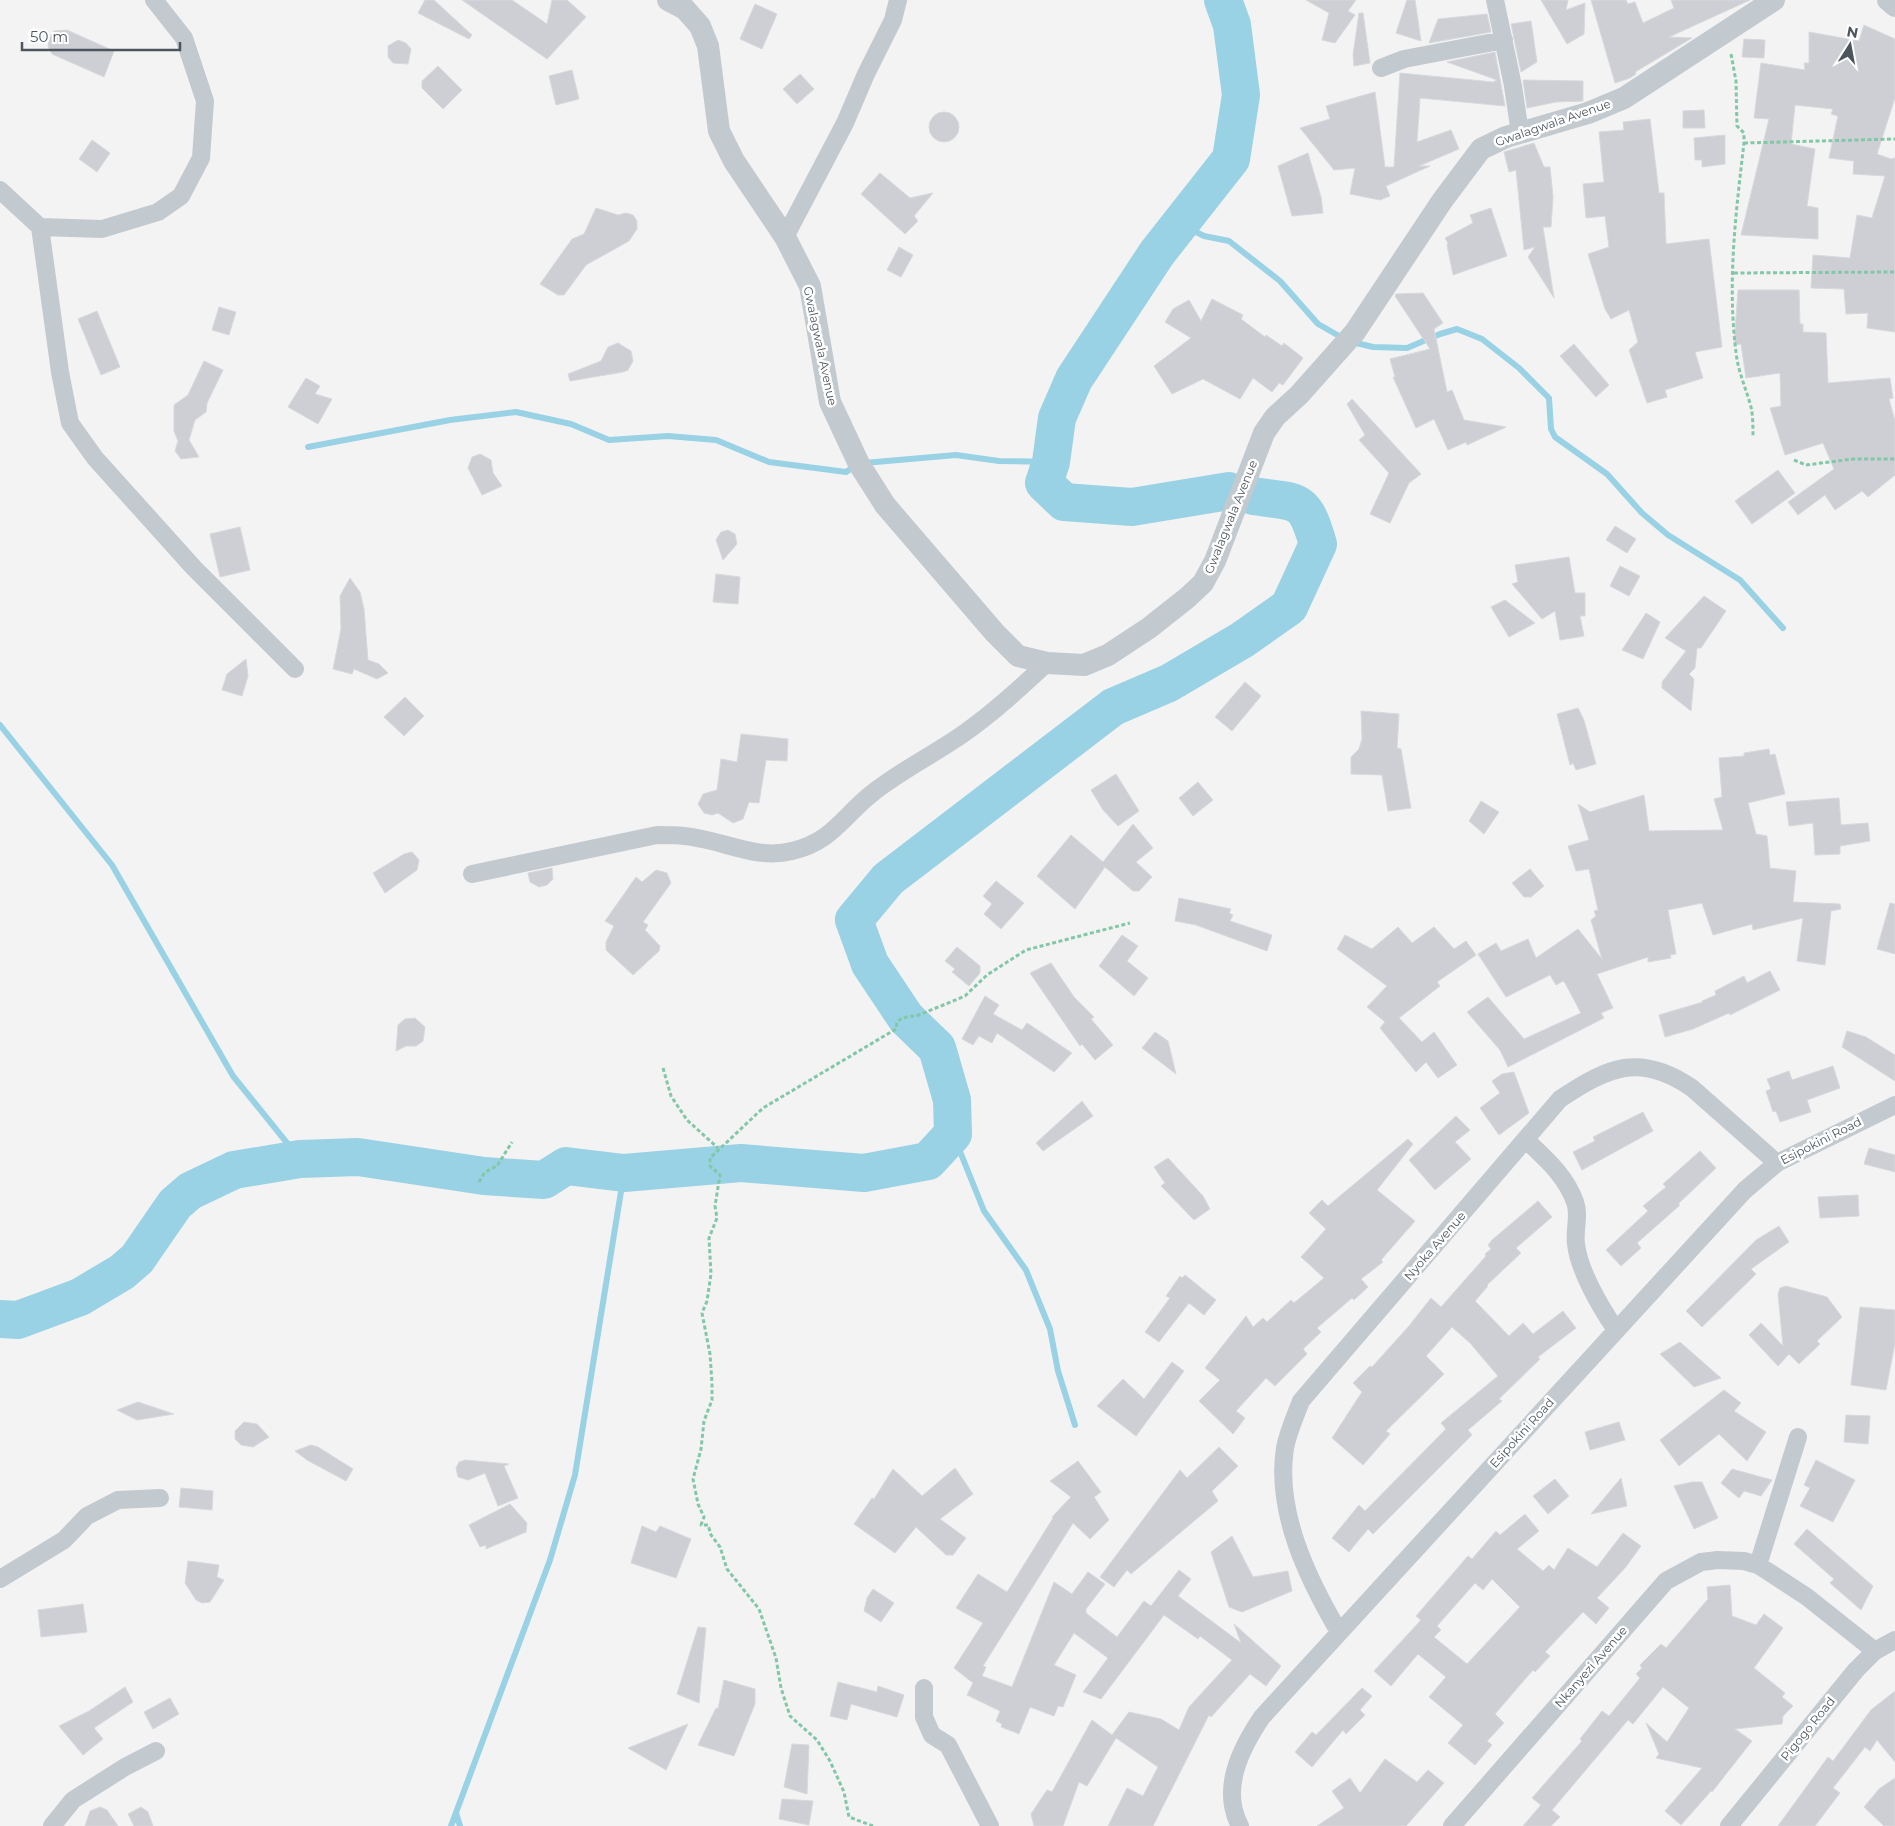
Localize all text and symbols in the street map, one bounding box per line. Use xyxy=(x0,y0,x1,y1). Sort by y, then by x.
scale bar xyxy=(22,20,180,52)
north arrow xyxy=(1825,20,1875,70)
text: N xyxy=(1845,22,1860,42)
text: 50 m xyxy=(30,27,68,46)
street label: Gwalagwala Avenue xyxy=(1493,96,1613,149)
street label: Gwalagwala Avenue xyxy=(801,285,840,407)
street label: Gwalagwala Avenue xyxy=(1201,458,1260,576)
street label: Esipokini Road xyxy=(1778,1114,1864,1167)
street label: Nyoka Avenue xyxy=(1401,1208,1469,1283)
street label: Esipokini Road xyxy=(1486,1395,1557,1471)
street label: Nkanyezi Avenue xyxy=(1551,1623,1630,1710)
street label: Pigogo Road xyxy=(1777,1694,1838,1764)

